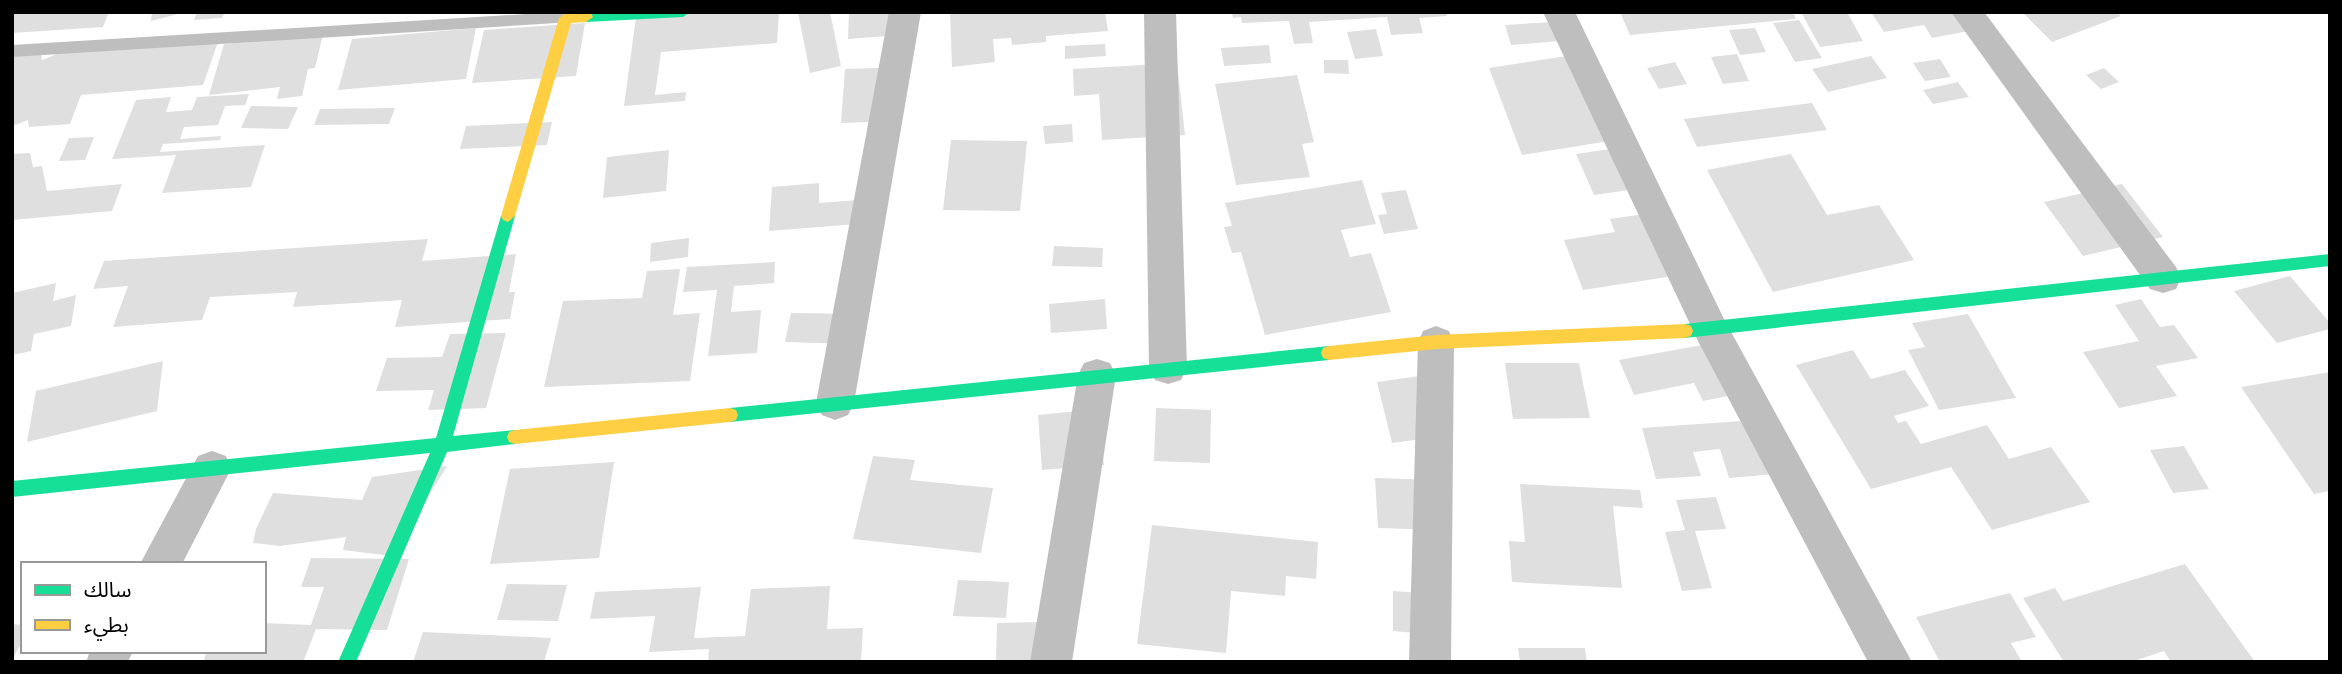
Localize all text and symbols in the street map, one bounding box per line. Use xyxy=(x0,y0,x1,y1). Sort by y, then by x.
legend xyxy=(21,562,266,653)
text: سالك xyxy=(84,575,131,603)
text: بطيء xyxy=(84,610,129,641)

